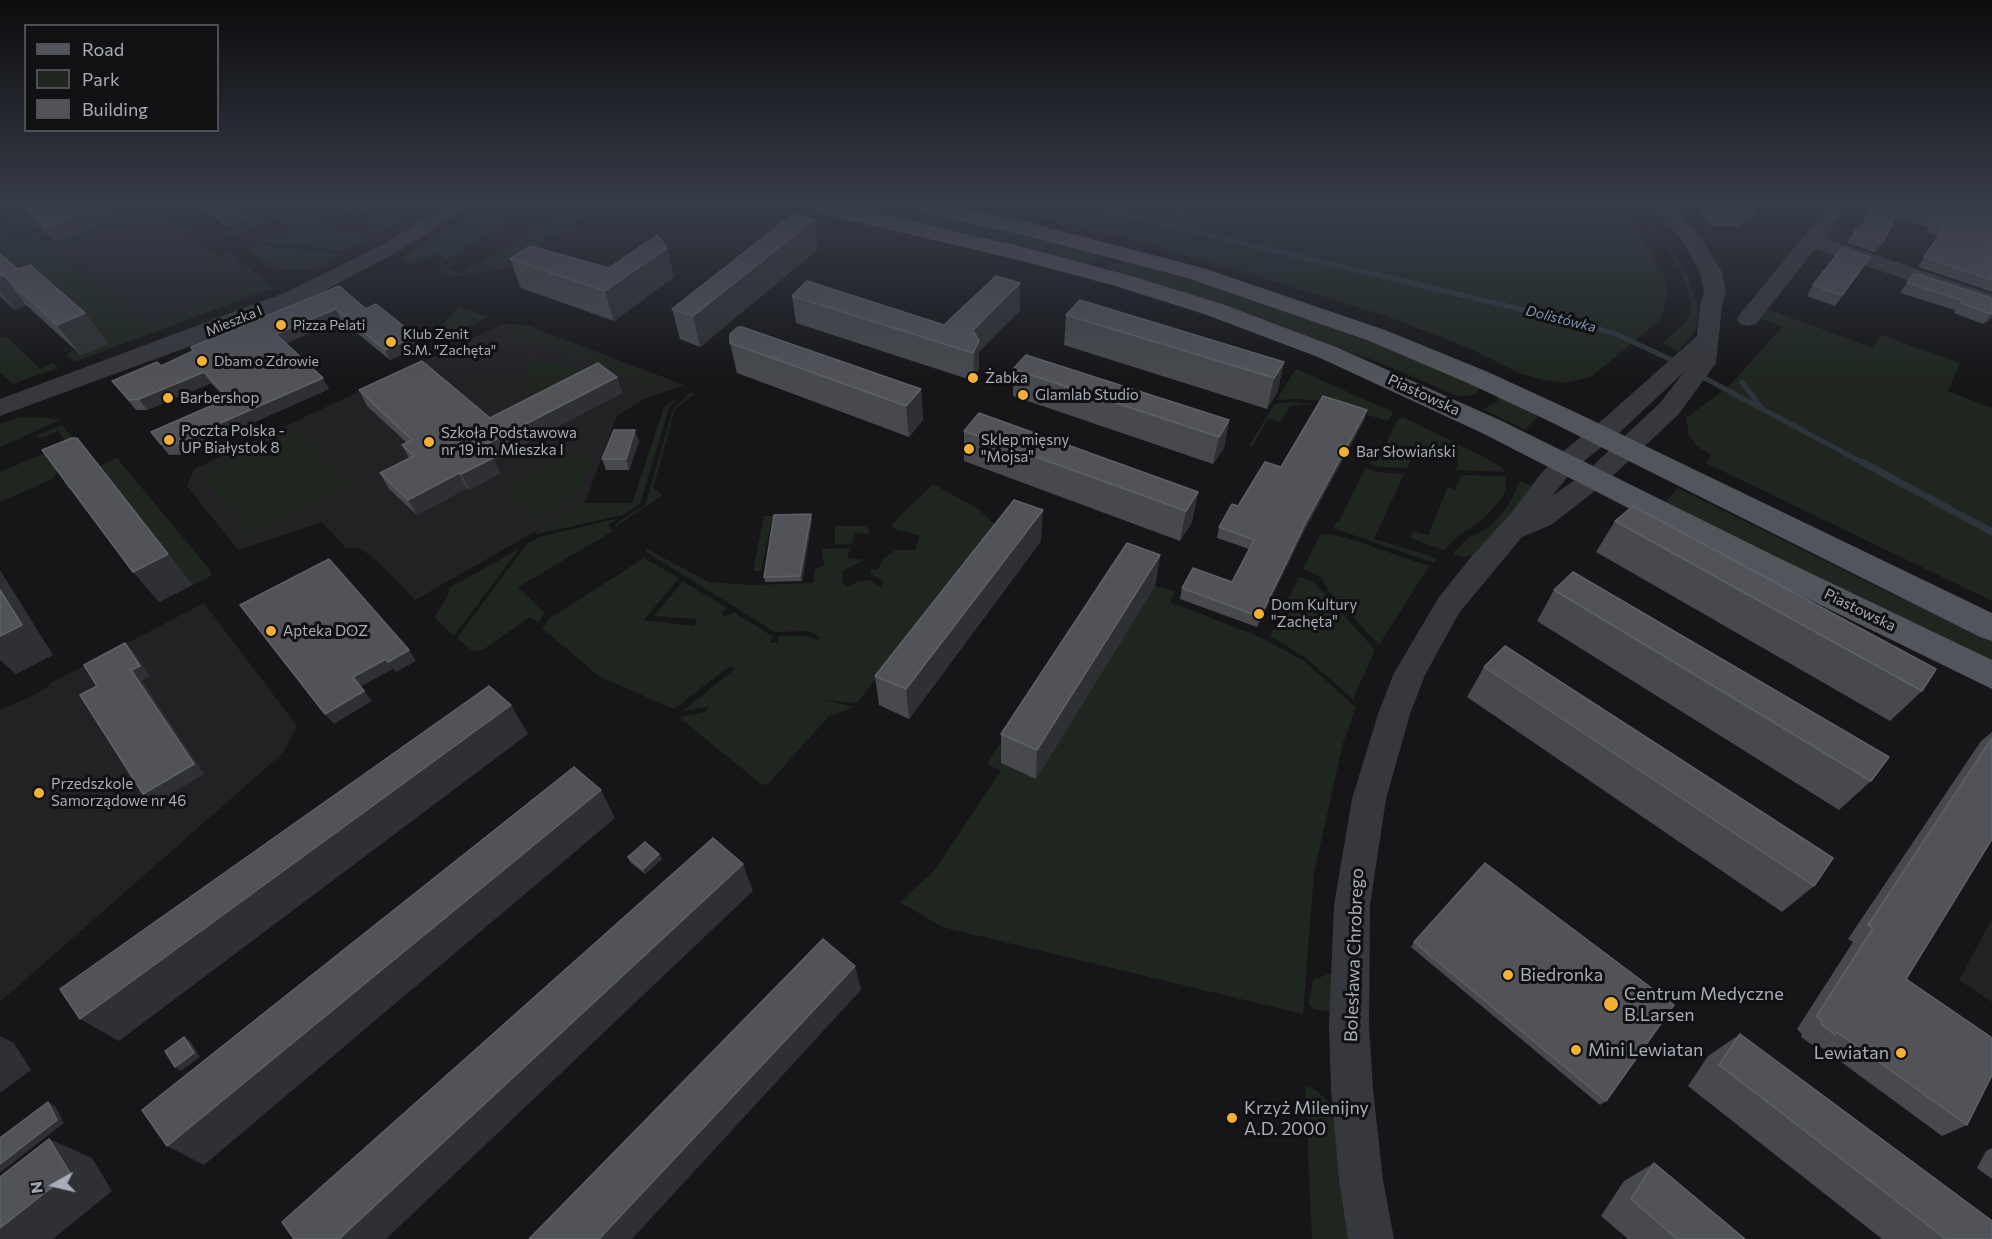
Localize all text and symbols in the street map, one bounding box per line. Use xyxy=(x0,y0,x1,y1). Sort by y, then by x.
legend xyxy=(24,24,219,132)
text: Road xyxy=(82,38,124,60)
text: Park xyxy=(82,68,120,90)
text: Building xyxy=(82,98,148,120)
street label: Mieszka I xyxy=(203,302,265,340)
water label: Dolistówka xyxy=(1524,302,1598,336)
place label: Pizza Pelati xyxy=(293,317,365,333)
marker: Pizza Pelati xyxy=(274,318,288,332)
place label: Klub Zenit S.M. "Zachęta" xyxy=(403,326,496,358)
marker: Klub Zenit S.M. "Zachęta" xyxy=(384,335,398,349)
place label: Dbam o Zdrowie xyxy=(214,353,319,369)
marker: Dbam o Zdrowie xyxy=(195,354,209,368)
place label: Żabka xyxy=(985,369,1028,387)
street label: Piastowska xyxy=(1385,370,1463,420)
marker: Żabka xyxy=(966,371,980,385)
place label: Glamlab Studio xyxy=(1035,386,1139,404)
marker: Glamlab Studio xyxy=(1016,388,1030,402)
place label: Barbershop xyxy=(180,389,259,407)
marker: Barbershop xyxy=(161,391,175,405)
place label: Poczta Polska - UP Białystok 8 xyxy=(181,422,285,457)
place label: Szkoła Podstawowa nr 19 im. Mieszka I xyxy=(441,424,577,459)
place label: Sklep mięsny "Mojsa" xyxy=(981,431,1069,466)
marker: Poczta Polska - UP Białystok 8 xyxy=(162,433,176,447)
marker: Szkoła Podstawowa nr 19 im. Mieszka I xyxy=(422,435,436,449)
marker: Sklep mięsny "Mojsa" xyxy=(962,442,976,456)
place label: Bar Słowiański xyxy=(1356,443,1456,461)
marker: Bar Słowiański xyxy=(1337,445,1351,459)
street label: Piastowska xyxy=(1821,585,1899,635)
place label: Dom Kultury "Zachęta" xyxy=(1271,596,1357,631)
marker: Dom Kultury "Zachęta" xyxy=(1252,607,1266,621)
place label: Apteka DOZ xyxy=(283,622,368,640)
marker: Apteka DOZ xyxy=(264,624,278,638)
place label: Przedszkole Samorządowe nr 46 xyxy=(51,775,186,810)
marker: Przedszkole Samorządowe nr 46 xyxy=(32,786,46,800)
street label: Bolesława Chrobrego xyxy=(1340,868,1368,1042)
place label: Biedronka xyxy=(1520,964,1603,986)
marker: Biedronka xyxy=(1501,968,1515,982)
place label: Centrum Medyczne B.Larsen xyxy=(1624,983,1784,1026)
marker: Centrum Medyczne B.Larsen xyxy=(1602,995,1620,1013)
place label: Mini Lewiatan xyxy=(1588,1039,1703,1061)
place label: Lewiatan xyxy=(1814,1042,1889,1064)
marker: Mini Lewiatan xyxy=(1569,1043,1583,1057)
marker: Lewiatan xyxy=(1894,1046,1908,1060)
place label: Krzyż Milenijny A.D. 2000 xyxy=(1244,1097,1369,1140)
marker: Krzyż Milenijny A.D. 2000 xyxy=(1225,1111,1239,1125)
north arrow xyxy=(24,1155,84,1215)
text: N xyxy=(25,1180,46,1195)

